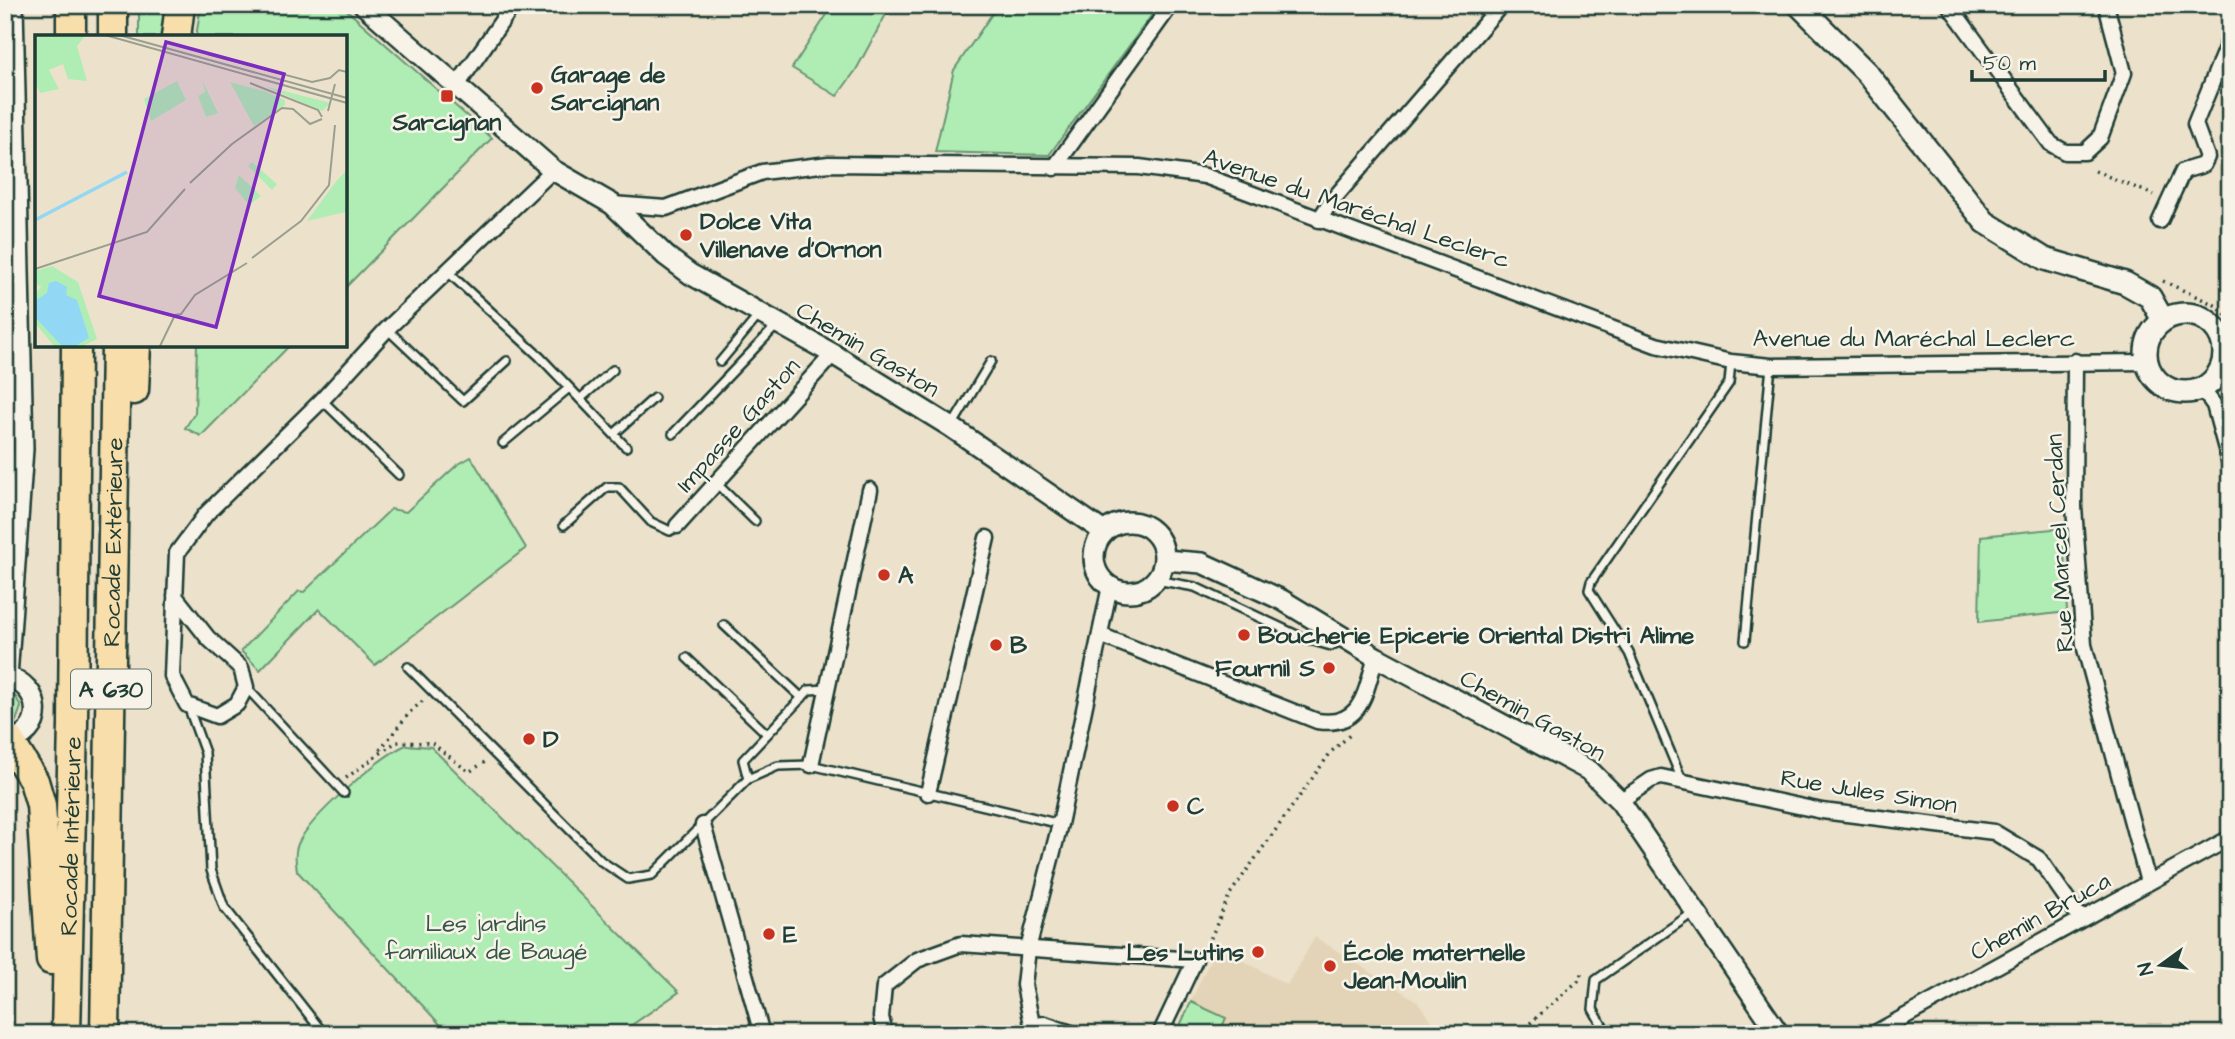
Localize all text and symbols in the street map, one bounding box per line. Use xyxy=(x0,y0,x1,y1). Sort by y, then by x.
inset map xyxy=(35,35,346,346)
scale bar xyxy=(1972,38,2106,82)
text: 50 m xyxy=(1983,49,2037,78)
place label: Garage de Sarcignan xyxy=(550,58,666,121)
marker: Garage de Sarcignan xyxy=(529,80,545,96)
marker: Sarcignan xyxy=(439,88,455,104)
place label: Sarcignan xyxy=(392,106,501,141)
street label: Avenue du Maréchal Leclerc xyxy=(1199,140,1515,278)
place label: Dolce Vita Villenave d'Ornon xyxy=(699,205,881,267)
marker: Dolce Vita Villenave d'Ornon xyxy=(678,227,694,243)
street label: Chemin Gaston xyxy=(789,294,946,406)
street label: Avenue du Maréchal Leclerc xyxy=(1753,322,2075,356)
street label: Impasse Gaston xyxy=(669,351,808,500)
street label: Rue Marcel Cerdan xyxy=(2037,433,2083,653)
street label: Rocade Extérieure xyxy=(95,437,133,647)
place label: A xyxy=(898,559,914,593)
marker: A xyxy=(876,567,892,583)
place label: Boucherie Epicerie Oriental Distri Alime xyxy=(1258,619,1694,653)
marker: Boucherie Epicerie Oriental Distri Alime xyxy=(1236,627,1252,643)
place label: B xyxy=(1010,629,1028,663)
marker: B xyxy=(988,637,1004,653)
place label: Fournil S xyxy=(1215,652,1316,686)
marker: Fournil S xyxy=(1321,660,1337,676)
street label: Chemin Gaston xyxy=(1453,662,1612,770)
road number: A 630 xyxy=(71,670,151,708)
place label: D xyxy=(543,723,559,757)
marker: D xyxy=(521,731,537,747)
street label: Rocade Intérieure xyxy=(52,736,91,936)
street label: Rue Jules Simon xyxy=(1778,761,1960,823)
place label: C xyxy=(1187,790,1204,824)
marker: C xyxy=(1165,798,1181,814)
street label: Chemin Bruca xyxy=(1964,864,2117,969)
park label: Les jardins familiaux de Baugé xyxy=(384,907,588,970)
place label: E xyxy=(783,918,798,952)
marker: E xyxy=(761,926,777,942)
north arrow xyxy=(2126,930,2196,1000)
place label: Les Lutins xyxy=(1127,936,1244,970)
place label: École maternelle Jean-Moulin xyxy=(1343,936,1526,998)
marker: Les Lutins xyxy=(1250,944,1266,960)
marker: École maternelle Jean-Moulin xyxy=(1322,958,1338,974)
text: N xyxy=(2131,960,2161,978)

